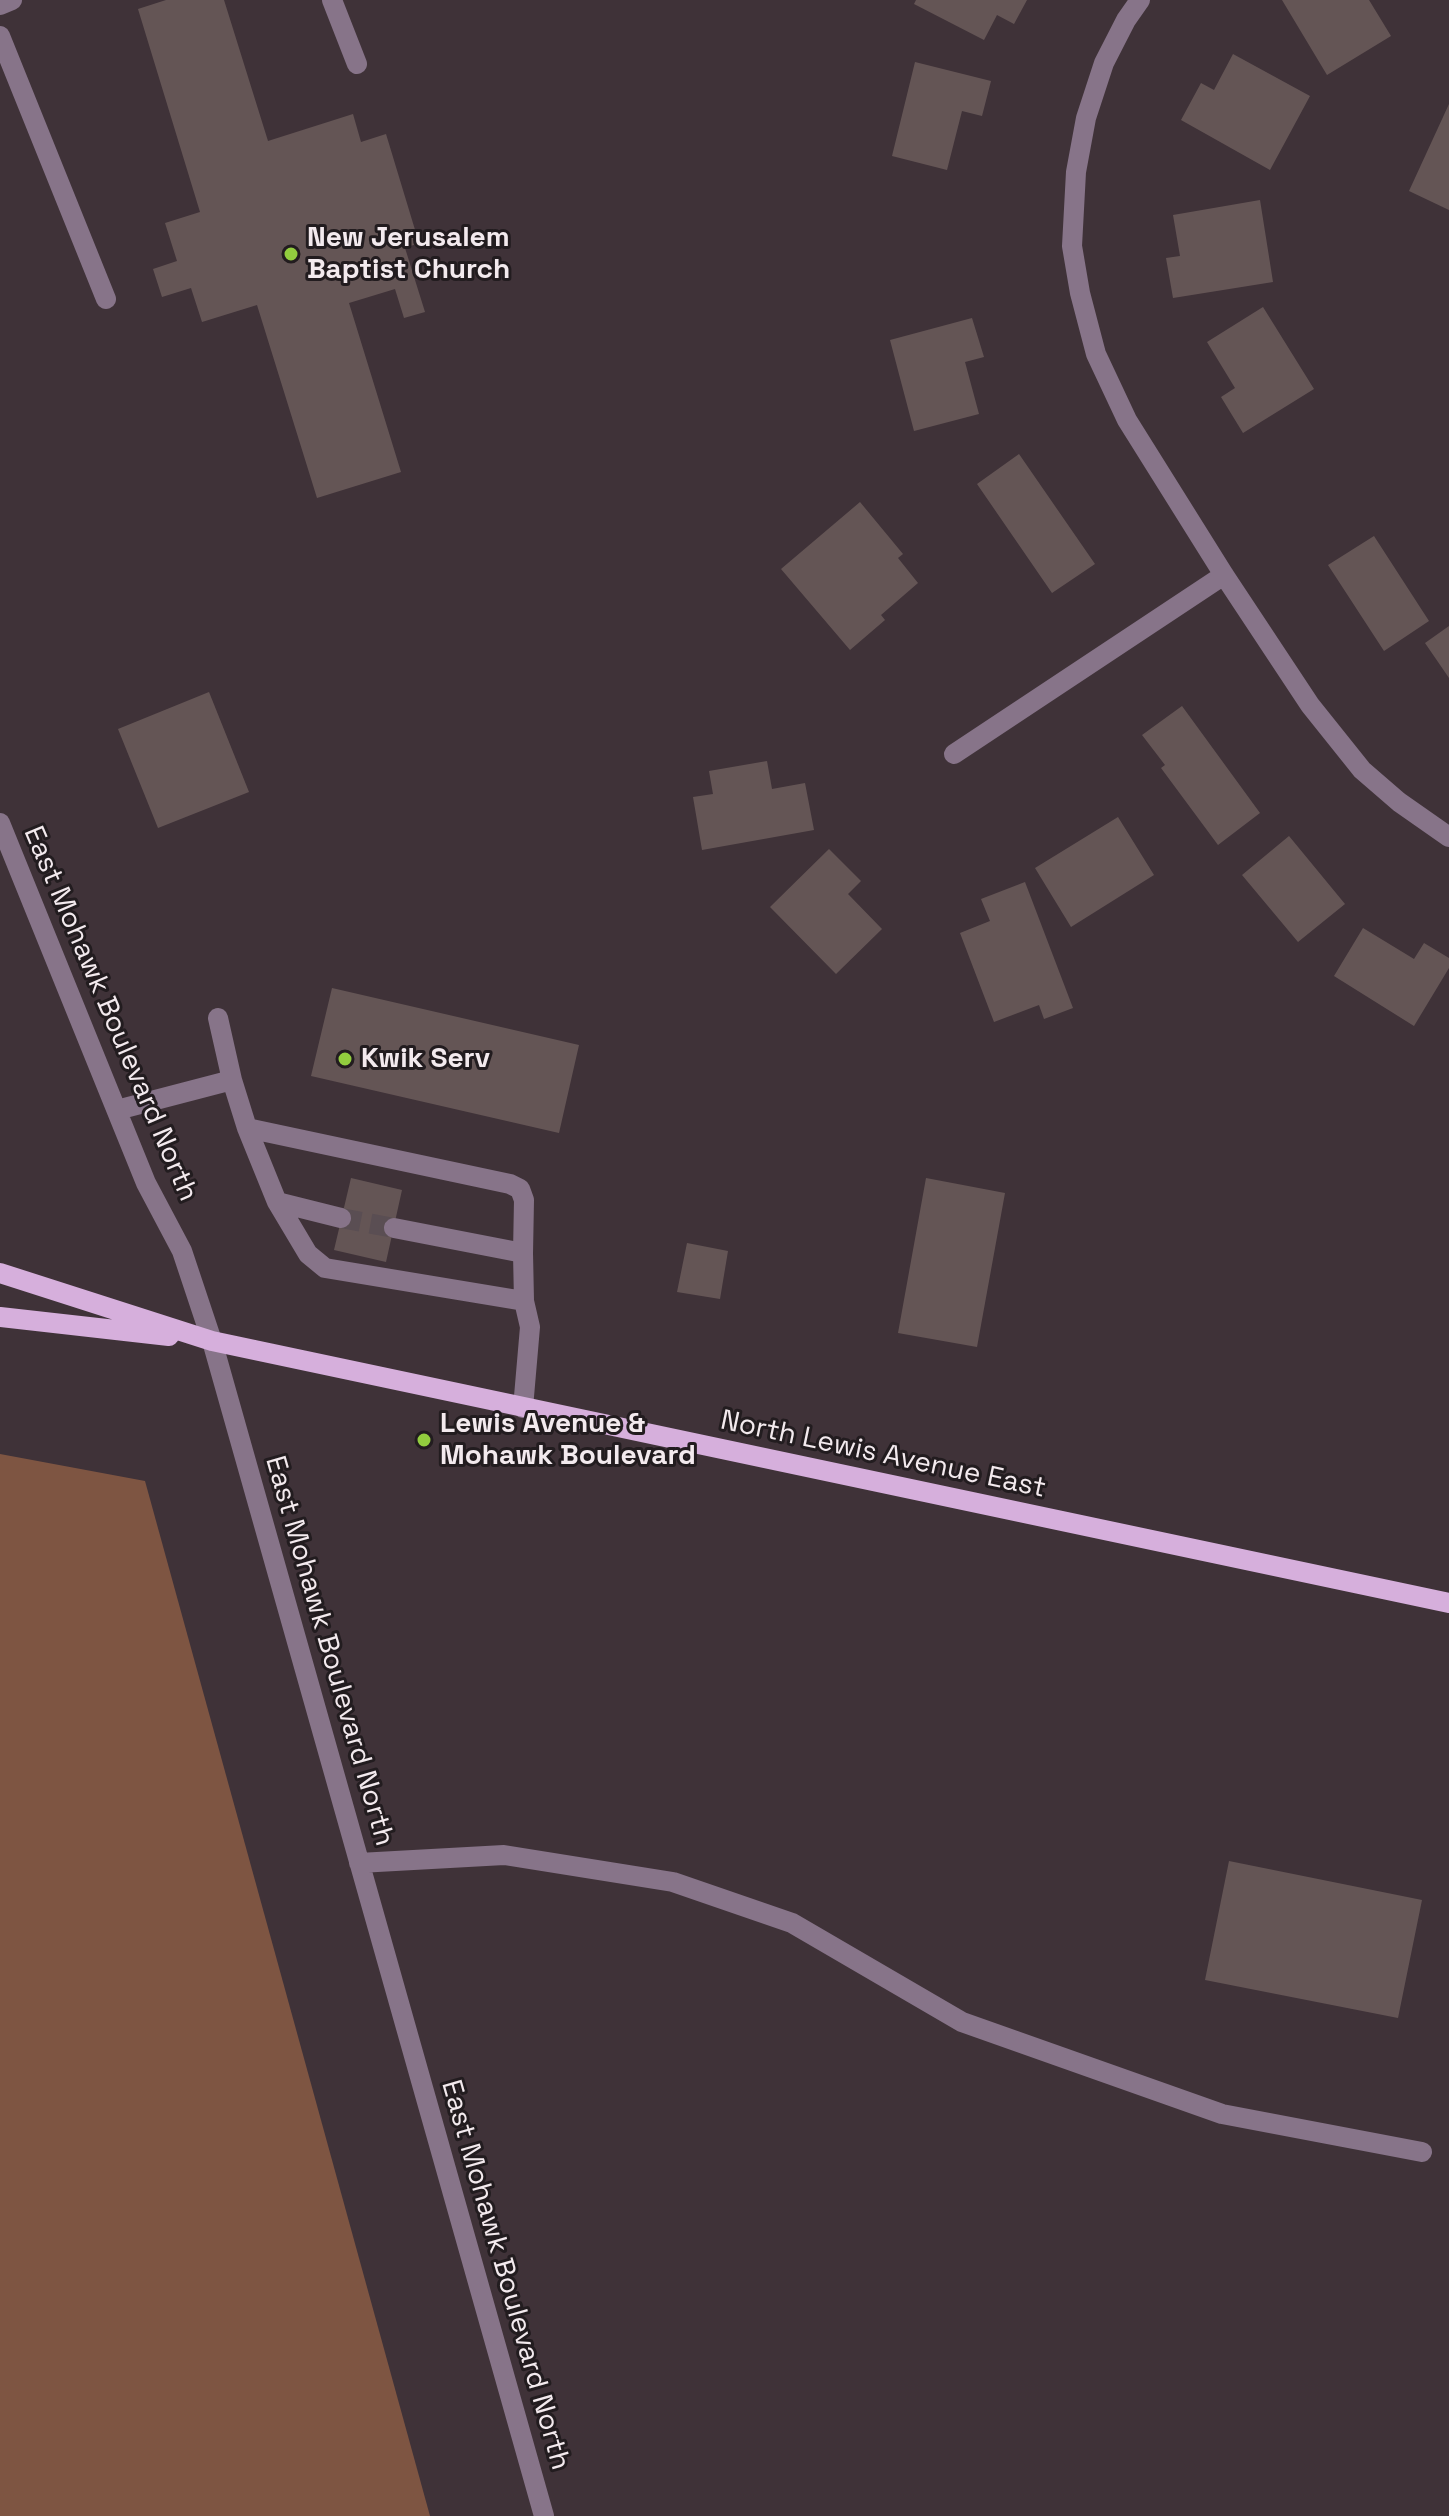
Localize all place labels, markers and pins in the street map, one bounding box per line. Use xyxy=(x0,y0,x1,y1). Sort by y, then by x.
place label: New Jerusalem Baptist Church xyxy=(307,221,510,287)
marker: New Jerusalem Baptist Church xyxy=(282,245,300,263)
place label: Kwik Serv xyxy=(361,1042,490,1076)
marker: Kwik Serv xyxy=(336,1050,354,1068)
place label: Lewis Avenue & Mohawk Boulevard xyxy=(440,1407,696,1473)
marker: Lewis Avenue & Mohawk Boulevard xyxy=(415,1431,433,1449)

